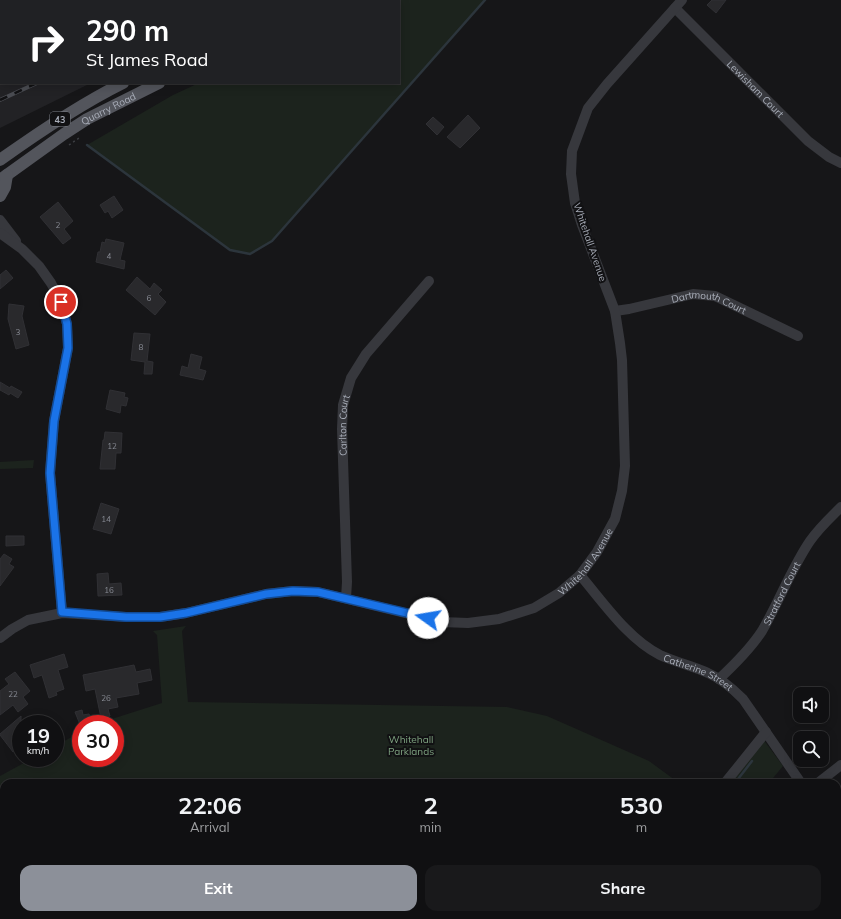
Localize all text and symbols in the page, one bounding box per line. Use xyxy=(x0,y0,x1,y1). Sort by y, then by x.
text: 290 m xyxy=(86,13,169,48)
icon: right xyxy=(20,16,72,68)
text: St James Road xyxy=(86,48,208,71)
street label: Lewisham Court xyxy=(724,57,787,120)
street label: Quarry Road xyxy=(78,89,138,128)
road number: 43 xyxy=(50,112,70,126)
street label: Whitehall Avenue xyxy=(570,201,610,283)
house number: 2 xyxy=(56,220,61,230)
house number: 4 xyxy=(107,251,112,261)
pin xyxy=(44,285,78,319)
street label: Dartmouth Court xyxy=(670,287,749,317)
icon: arrive xyxy=(50,291,72,313)
house number: 6 xyxy=(147,293,152,303)
house number: 3 xyxy=(16,327,21,337)
house number: 8 xyxy=(139,342,144,352)
street label: Carlton Court xyxy=(335,392,352,456)
house number: 12 xyxy=(107,441,117,451)
house number: 14 xyxy=(101,514,111,524)
street label: Whitehall Avenue xyxy=(555,526,615,598)
street label: Stratford Court xyxy=(760,559,803,627)
house number: 16 xyxy=(104,585,114,595)
position arrow xyxy=(407,597,449,639)
street label: Catherine Street xyxy=(662,651,736,694)
map controls xyxy=(793,687,829,767)
button: sound xyxy=(793,687,829,723)
house number: 22 xyxy=(8,689,18,699)
house number: 26 xyxy=(101,693,111,703)
speed limit sign: 30 xyxy=(72,715,124,767)
text: 19 xyxy=(26,723,50,748)
button: search xyxy=(793,731,829,767)
park label: Whitehall Parklands xyxy=(388,733,434,758)
text: km/h xyxy=(27,744,49,757)
text: 22:06 xyxy=(178,790,242,820)
text: 2 xyxy=(423,790,438,820)
text: 530 xyxy=(620,790,663,820)
text: Arrival xyxy=(190,819,230,835)
text: min xyxy=(420,819,442,835)
text: m xyxy=(636,819,647,835)
button: Exit xyxy=(20,865,417,911)
button: Share xyxy=(425,865,821,911)

